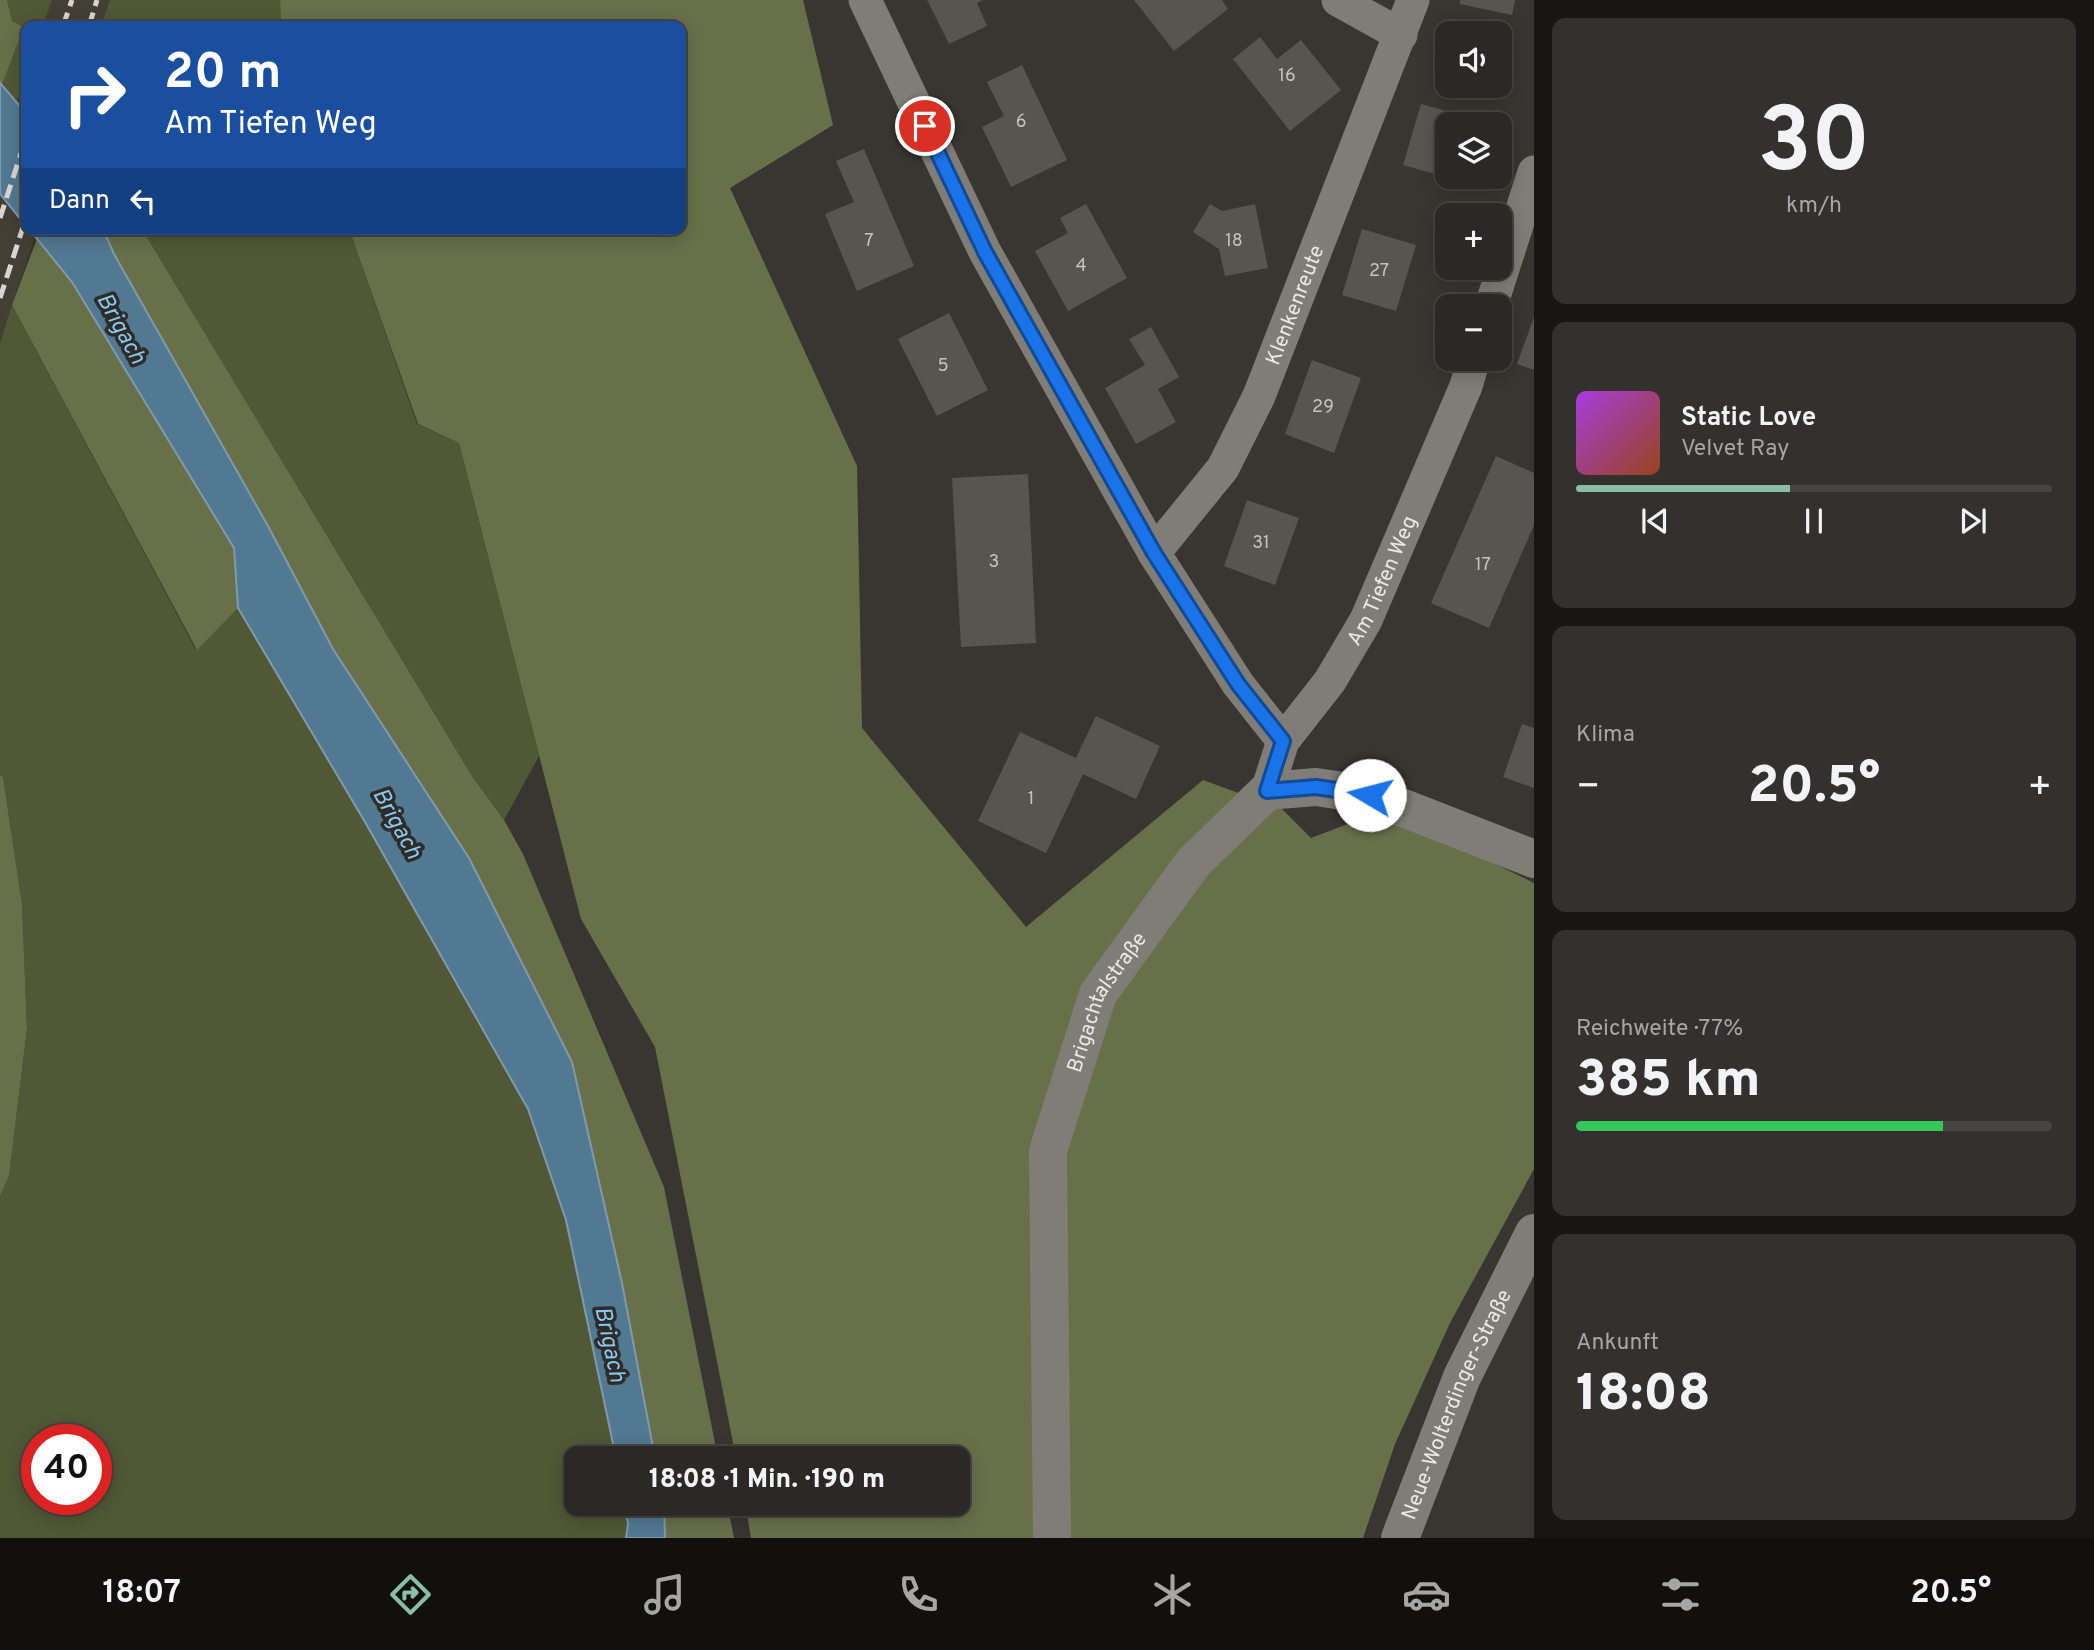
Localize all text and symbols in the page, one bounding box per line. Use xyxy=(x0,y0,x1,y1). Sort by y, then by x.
map controls xyxy=(1435,21,1512,371)
button: sound xyxy=(1435,21,1512,98)
text: 20 m xyxy=(164,44,281,106)
icon: right xyxy=(49,49,140,140)
house number: 16 xyxy=(1278,65,1296,88)
text: 30 xyxy=(1758,89,1871,204)
pin xyxy=(895,96,955,156)
text: Am Tiefen Weg xyxy=(164,105,377,145)
icon: arrive xyxy=(906,107,944,145)
house number: 6 xyxy=(1016,111,1026,134)
button: layers xyxy=(1435,112,1512,189)
icon: left xyxy=(124,182,162,220)
text: Dann xyxy=(49,185,110,218)
text: km/h xyxy=(1786,192,1842,221)
button: + xyxy=(1435,203,1512,280)
house number: 7 xyxy=(864,230,874,253)
house number: 18 xyxy=(1225,230,1243,253)
street label: Klenkenreute xyxy=(1260,241,1331,369)
house number: 4 xyxy=(1075,255,1087,278)
house number: 27 xyxy=(1369,260,1389,283)
water label: Brigach xyxy=(89,289,151,370)
button: − xyxy=(1435,294,1512,371)
house number: 5 xyxy=(937,355,949,378)
house number: 29 xyxy=(1312,396,1334,419)
text: Static Love xyxy=(1681,402,1816,435)
text: Velvet Ray xyxy=(1681,435,1789,464)
icon: previous xyxy=(1636,502,1674,540)
icon: pause xyxy=(1795,502,1833,540)
icon: next xyxy=(1954,502,1992,540)
street label: Am Tiefen Weg xyxy=(1342,512,1424,651)
house number: 31 xyxy=(1252,532,1270,555)
house number: 3 xyxy=(989,551,999,574)
house number: 17 xyxy=(1475,554,1491,577)
text: Klima xyxy=(1576,721,1635,750)
text: 20.5° xyxy=(1748,755,1880,821)
position arrow xyxy=(1333,758,1407,832)
text: − xyxy=(1576,764,1601,813)
text: + xyxy=(2027,764,2052,813)
water label: Brigach xyxy=(365,784,427,865)
house number: 1 xyxy=(1028,788,1034,811)
street label: Brigachtalstraße xyxy=(1062,927,1154,1076)
text: Reichweite · 77% xyxy=(1576,1015,1743,1044)
text: 385 km xyxy=(1576,1049,1761,1115)
street label: Neue-Wolterdinger-Straße xyxy=(1396,1285,1519,1524)
water label: Brigach xyxy=(586,1304,631,1386)
text: Ankunft xyxy=(1576,1329,1659,1358)
text: 18:08 xyxy=(1576,1363,1711,1429)
speed limit sign: 40 xyxy=(21,1424,112,1515)
text: 18:08 · 1 Min. · 190 m xyxy=(649,1464,885,1497)
icon: directions xyxy=(386,1570,435,1619)
icon: music xyxy=(640,1570,689,1619)
icon: phone xyxy=(894,1570,943,1619)
icon: climate xyxy=(1148,1570,1197,1619)
icon: car xyxy=(1402,1570,1451,1619)
icon: filters xyxy=(1656,1570,1705,1619)
text: 18:07 xyxy=(103,1574,181,1614)
text: 20.5° xyxy=(1910,1574,1991,1614)

